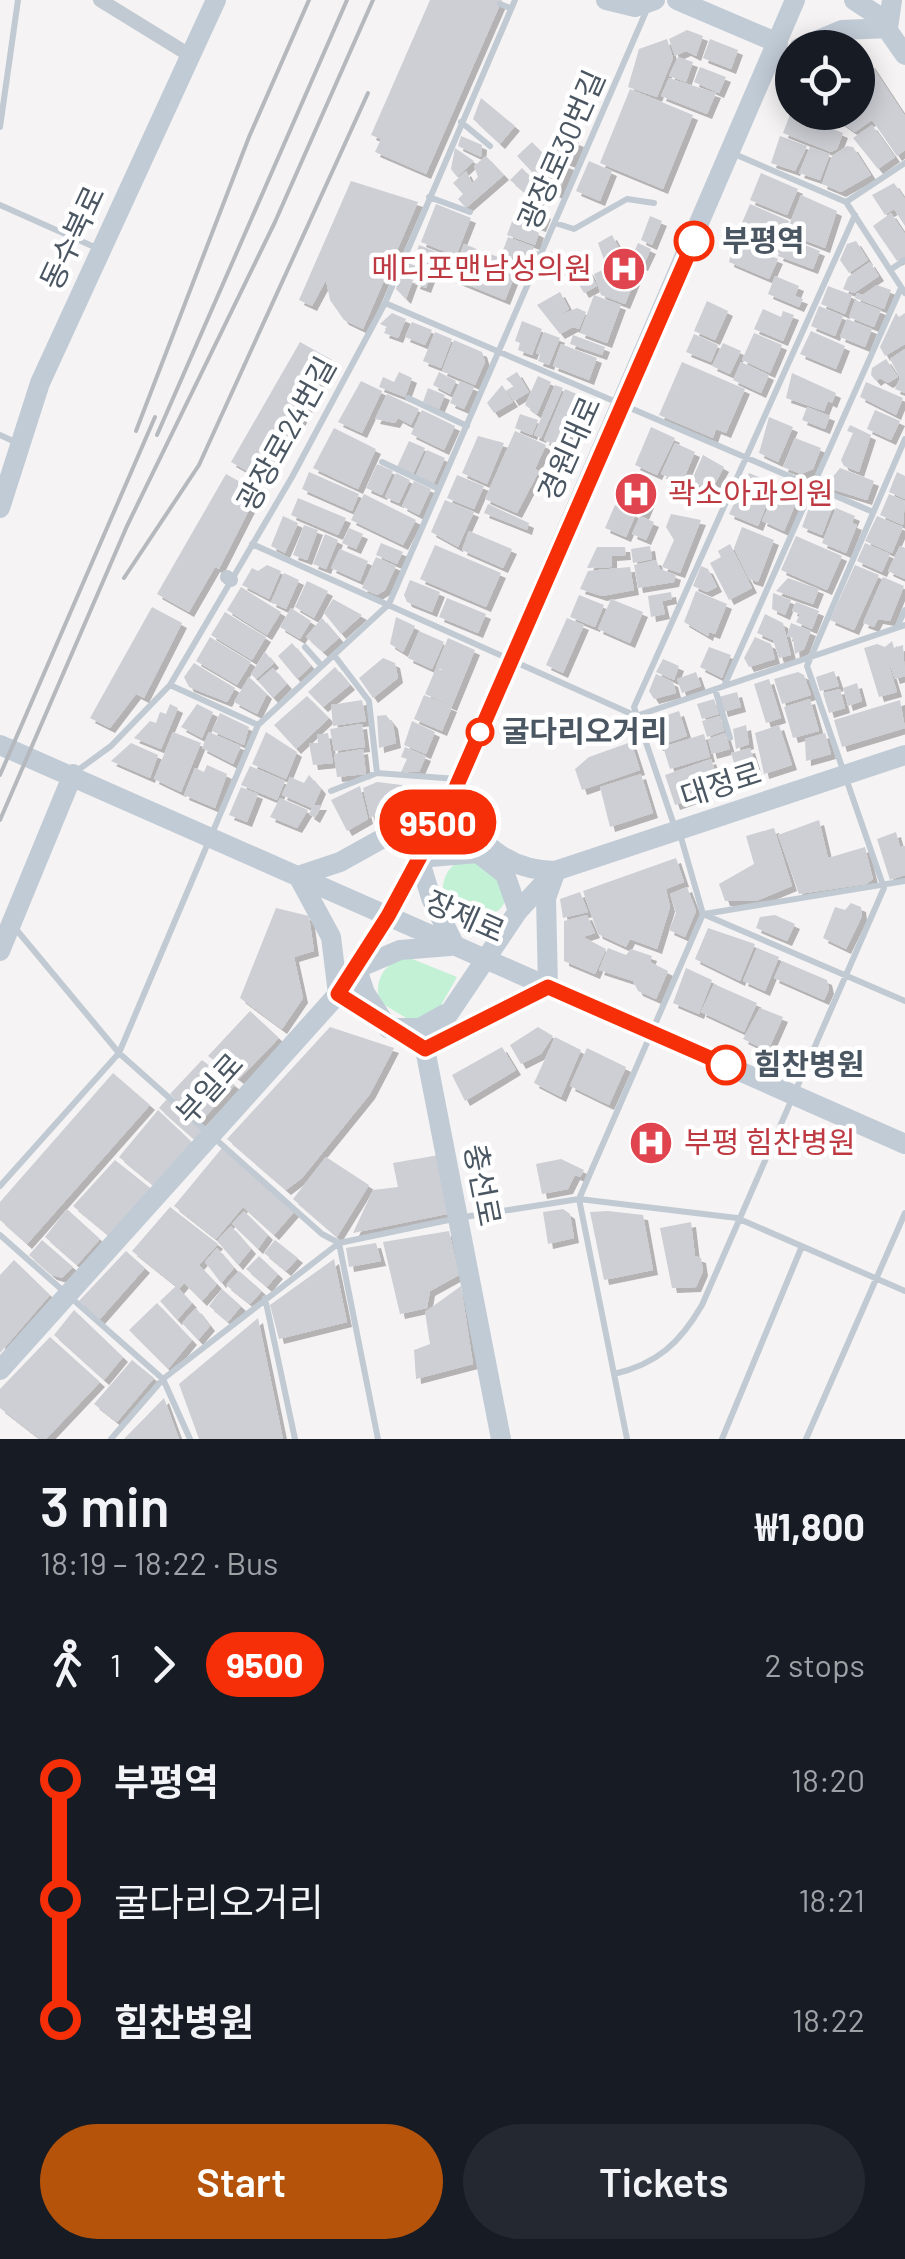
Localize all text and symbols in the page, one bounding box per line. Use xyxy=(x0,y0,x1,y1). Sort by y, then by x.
map controls xyxy=(775,30,875,130)
button: locate xyxy=(775,30,875,130)
street label: 광장로30번길 xyxy=(509,64,611,234)
street label: 동수북로 xyxy=(32,180,111,295)
place label: 부평역 xyxy=(722,221,805,257)
marker: 부평역 xyxy=(675,222,713,260)
hospital icon: 메디포맨남성의원 xyxy=(601,246,647,292)
place label: 메디포맨남성의원 xyxy=(371,249,592,285)
street label: 광장로24번길 xyxy=(228,350,342,516)
street label: 경원대로 xyxy=(529,390,607,506)
hospital icon: 곽소아과의원 xyxy=(613,471,659,517)
place label: 곽소아과의원 xyxy=(668,474,834,510)
place label: 굴다리오거리 xyxy=(502,712,668,748)
marker: 굴다리오거리 xyxy=(467,719,493,745)
street label: 대정로 xyxy=(675,753,765,813)
line badge: 9500 xyxy=(368,790,508,854)
text: 9500 xyxy=(399,801,477,843)
street label: 장제로 xyxy=(421,882,511,948)
street label: 부일로 xyxy=(167,1045,250,1130)
place label: 힘찬병원 xyxy=(754,1045,864,1081)
marker: 힘찬병원 xyxy=(707,1046,745,1084)
hospital icon: 부평 힘찬병원 xyxy=(628,1120,674,1166)
place label: 부평 힘찬병원 xyxy=(684,1123,856,1159)
street label: 충선로 xyxy=(458,1141,510,1229)
text: 3 min xyxy=(40,1472,170,1538)
text: ₩1,800 xyxy=(755,1503,865,1549)
text: 18:19 – 18:22 · Bus xyxy=(40,1543,279,1581)
icon: walk xyxy=(40,1637,95,1692)
icon: forward xyxy=(136,1637,191,1692)
text: 9500 xyxy=(226,1643,304,1685)
text: 1 xyxy=(110,1645,121,1683)
text: 2 stops xyxy=(764,1645,865,1683)
text: 부평역 xyxy=(114,1758,219,1804)
text: 18:20 xyxy=(791,1760,865,1798)
text: 굴다리오거리 xyxy=(114,1878,324,1924)
text: 18:21 xyxy=(798,1880,865,1918)
text: 힘찬병원 xyxy=(114,1998,254,2044)
text: 18:22 xyxy=(792,2000,865,2038)
button: Start xyxy=(40,2124,443,2239)
button: Tickets xyxy=(463,2124,865,2239)

